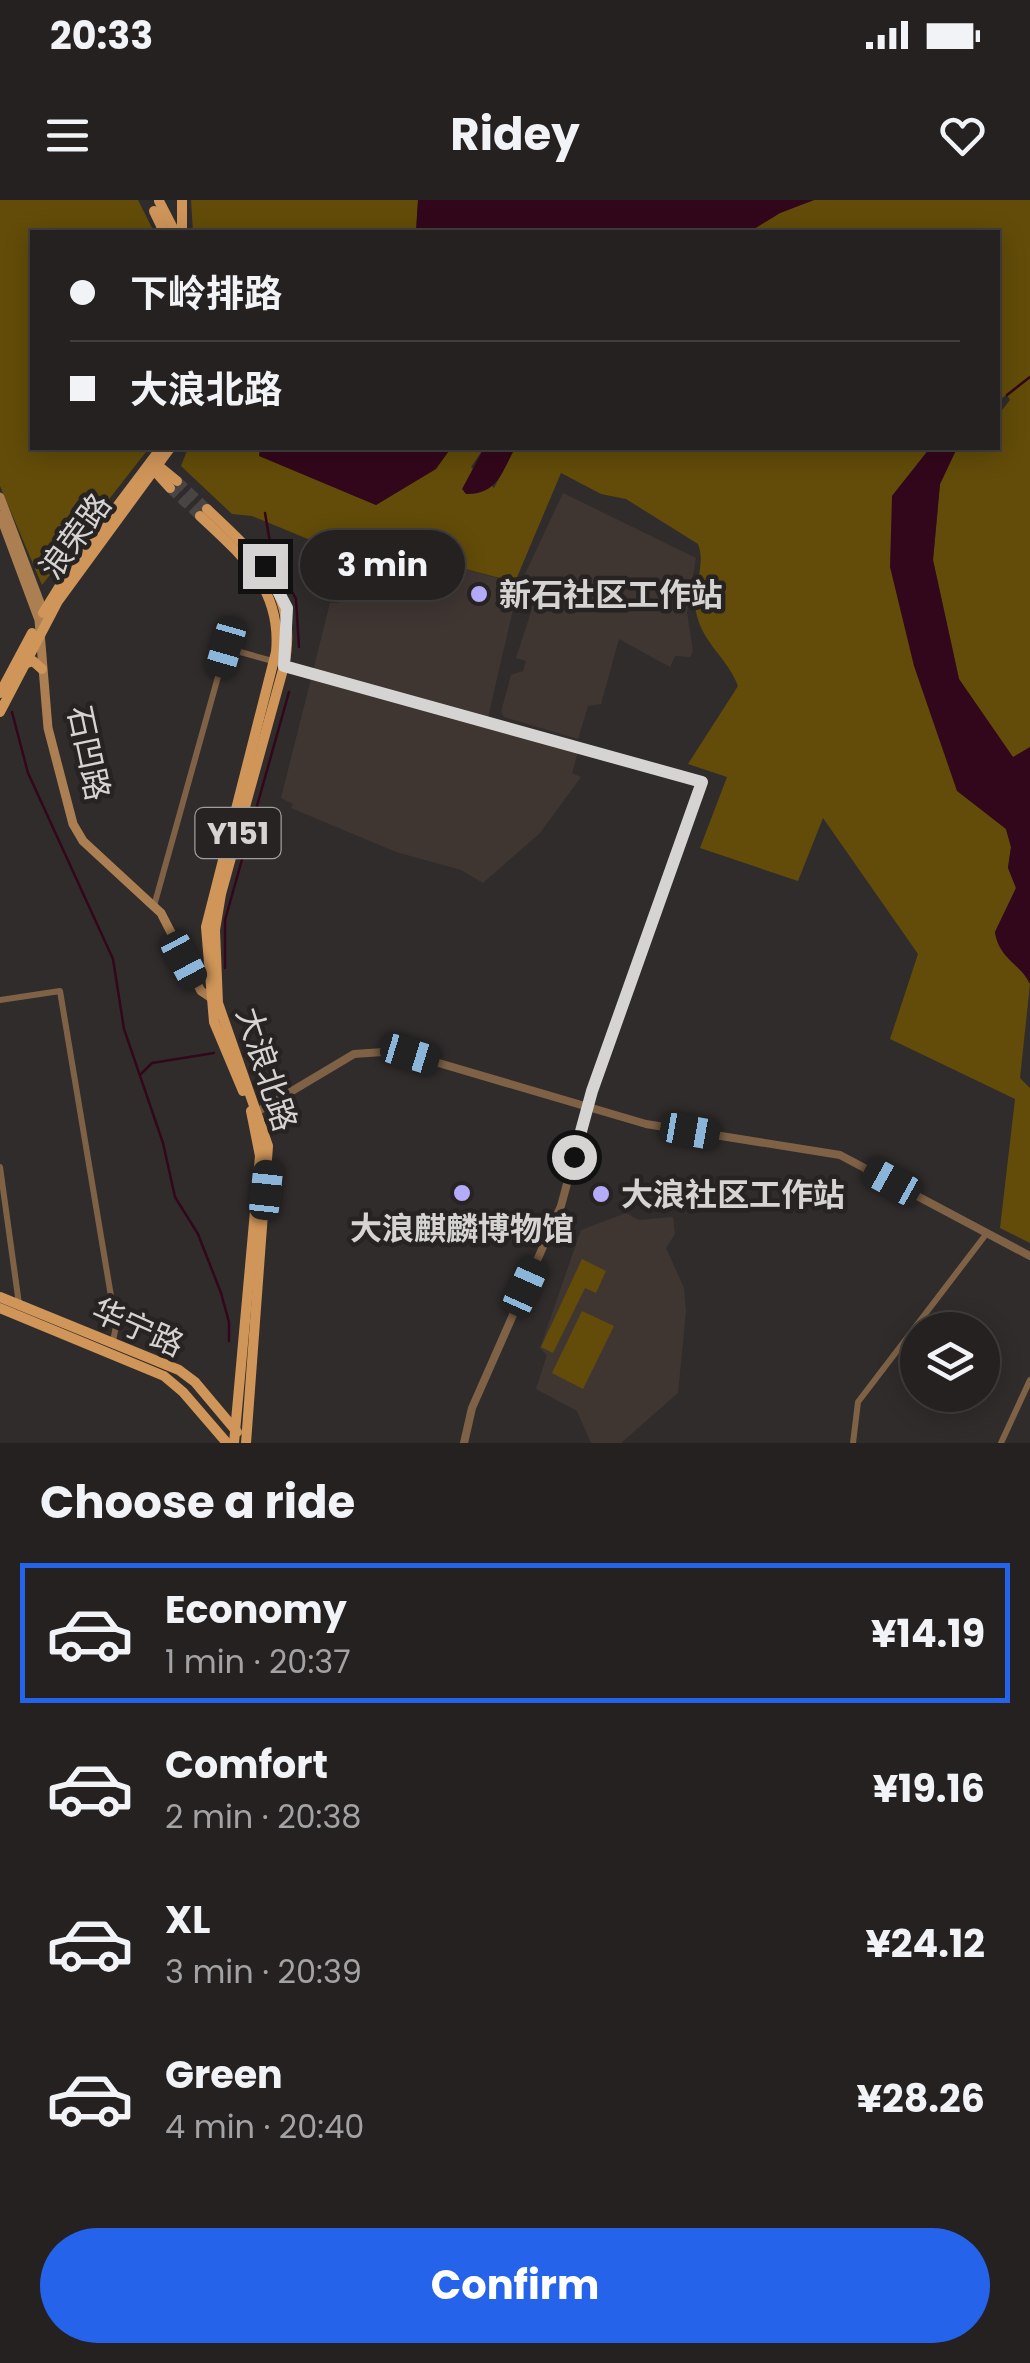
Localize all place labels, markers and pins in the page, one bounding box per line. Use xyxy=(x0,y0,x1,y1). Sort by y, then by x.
place label: 新石社区工作站 xyxy=(499,572,723,617)
marker: 新石社区工作站 xyxy=(468,583,490,605)
place label: 大浪社区工作站 xyxy=(621,1172,845,1217)
marker: 大浪麒麟博物馆 xyxy=(451,1182,473,1204)
marker: 大浪社区工作站 xyxy=(590,1183,612,1205)
place label: 大浪麒麟博物馆 xyxy=(350,1206,574,1251)

